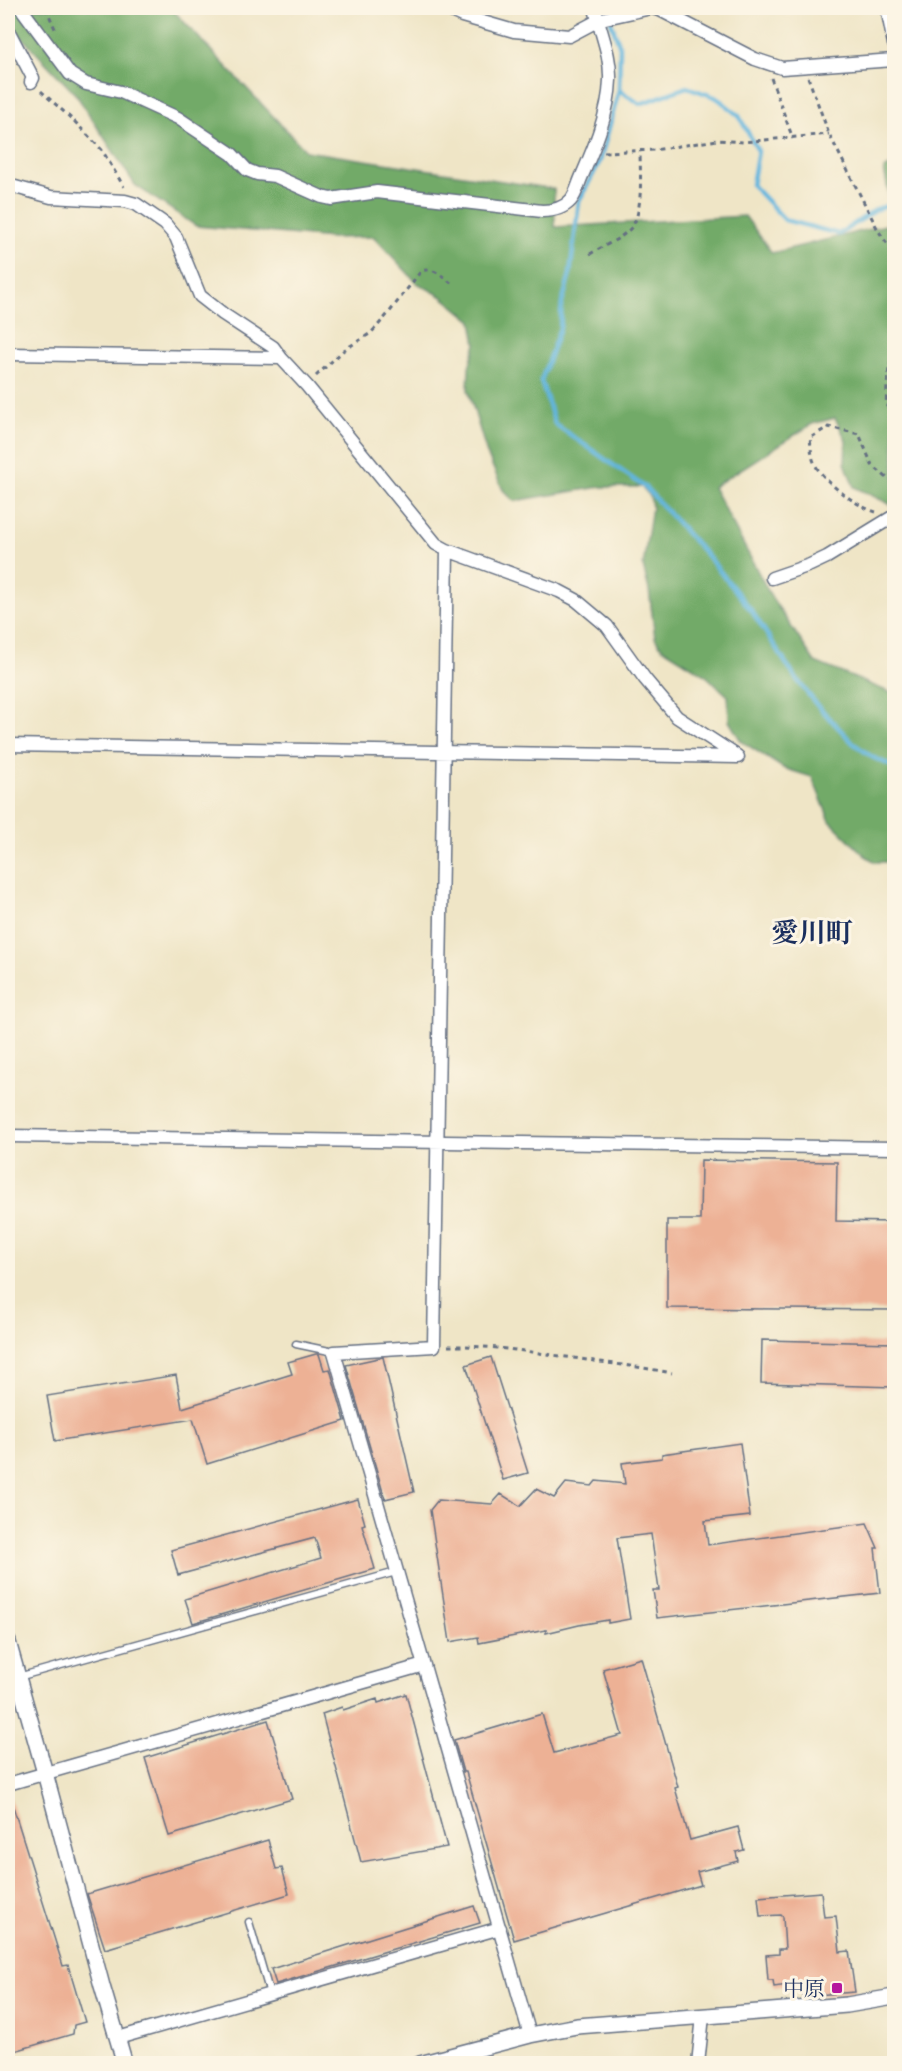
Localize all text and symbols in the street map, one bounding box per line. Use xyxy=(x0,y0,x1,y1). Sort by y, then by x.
district label: 愛川町 xyxy=(772,916,853,949)
place label: 中原 xyxy=(783,1976,825,2001)
marker: 中原 xyxy=(830,1981,844,1995)

